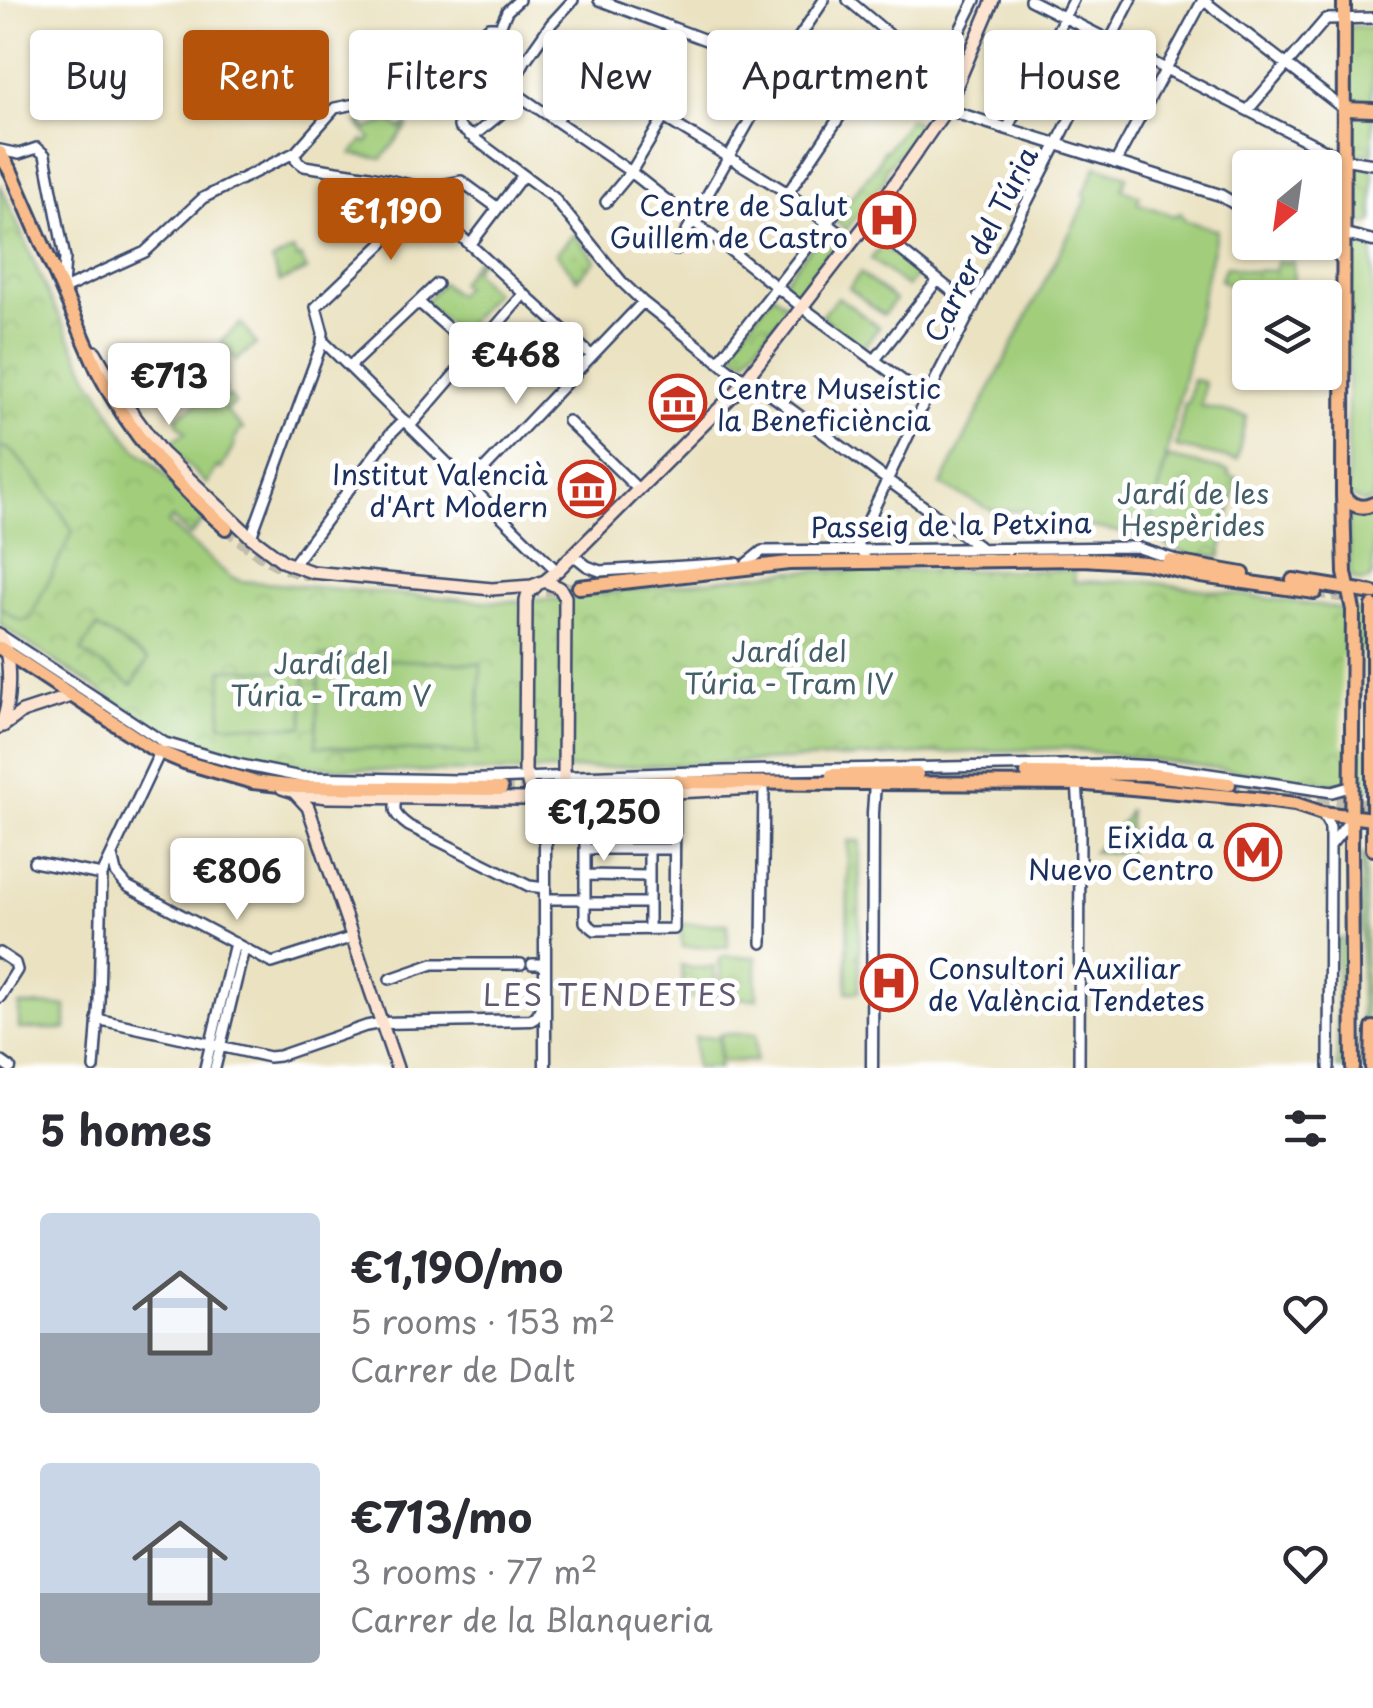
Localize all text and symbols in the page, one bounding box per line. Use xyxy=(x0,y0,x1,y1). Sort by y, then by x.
chip: Buy xyxy=(30,30,163,120)
chip: Rent xyxy=(183,30,329,120)
chip: Filters xyxy=(349,30,523,120)
chip: New xyxy=(543,30,687,120)
chip: Apartment xyxy=(707,30,964,120)
chip: House xyxy=(984,30,1156,120)
street label: Carrer del Túria xyxy=(912,138,1048,349)
north arrow xyxy=(1232,150,1342,260)
map controls xyxy=(1232,150,1342,390)
pin: €1,190 xyxy=(310,178,472,263)
place label: Centre de Salut Guillem de Castro xyxy=(610,183,848,258)
text: €1,190 xyxy=(340,186,442,234)
hospital icon: Centre de Salut Guillem de Castro xyxy=(857,190,917,250)
button: layers xyxy=(1232,280,1342,390)
pin: €468 xyxy=(457,322,575,407)
text: €468 xyxy=(471,330,561,378)
pin: €713 xyxy=(110,343,228,428)
text: €713 xyxy=(130,351,208,399)
place label: Centre Museístic la Beneficiència xyxy=(717,366,941,441)
museum icon: Centre Museístic la Beneficiència xyxy=(648,373,708,433)
place label: Institut Valencià d'Art Modern xyxy=(332,452,549,527)
museum icon: Institut Valencià d'Art Modern xyxy=(557,459,617,519)
park label: Jardí de les Hespèrides xyxy=(1117,471,1269,546)
street label: Passeig de la Petxina xyxy=(810,500,1092,548)
park label: Jardí del Túria - Tram IV xyxy=(684,629,894,704)
park label: Jardí del Túria - Tram V xyxy=(230,641,432,716)
pin: €1,250 xyxy=(523,779,685,864)
text: €1,250 xyxy=(547,787,661,835)
place label: Eixida a Nuevo Centro xyxy=(1028,815,1214,890)
metro station icon: Eixida a Nuevo Centro xyxy=(1223,822,1283,882)
pin: €806 xyxy=(178,838,296,923)
text: €806 xyxy=(192,846,282,894)
place label: Consultori Auxiliar de València Tendetes xyxy=(928,946,1204,1021)
hospital icon: Consultori Auxiliar de València Tendetes xyxy=(859,953,919,1013)
district label: LES TENDETES xyxy=(483,971,739,1016)
text: 5 homes xyxy=(40,1097,212,1160)
icon: filters xyxy=(1278,1101,1333,1156)
text: €1,190/mo xyxy=(350,1234,563,1297)
icon: home xyxy=(120,1253,240,1373)
icon: heart xyxy=(1278,1286,1333,1341)
text: 5 rooms · 153 m² xyxy=(350,1297,615,1345)
text: Carrer de Dalt xyxy=(350,1345,575,1393)
text: €713/mo xyxy=(350,1484,532,1547)
icon: home xyxy=(120,1503,240,1623)
icon: heart xyxy=(1278,1536,1333,1591)
text: 3 rooms · 77 m² xyxy=(350,1547,598,1595)
text: Carrer de la Blanqueria xyxy=(350,1595,713,1643)

